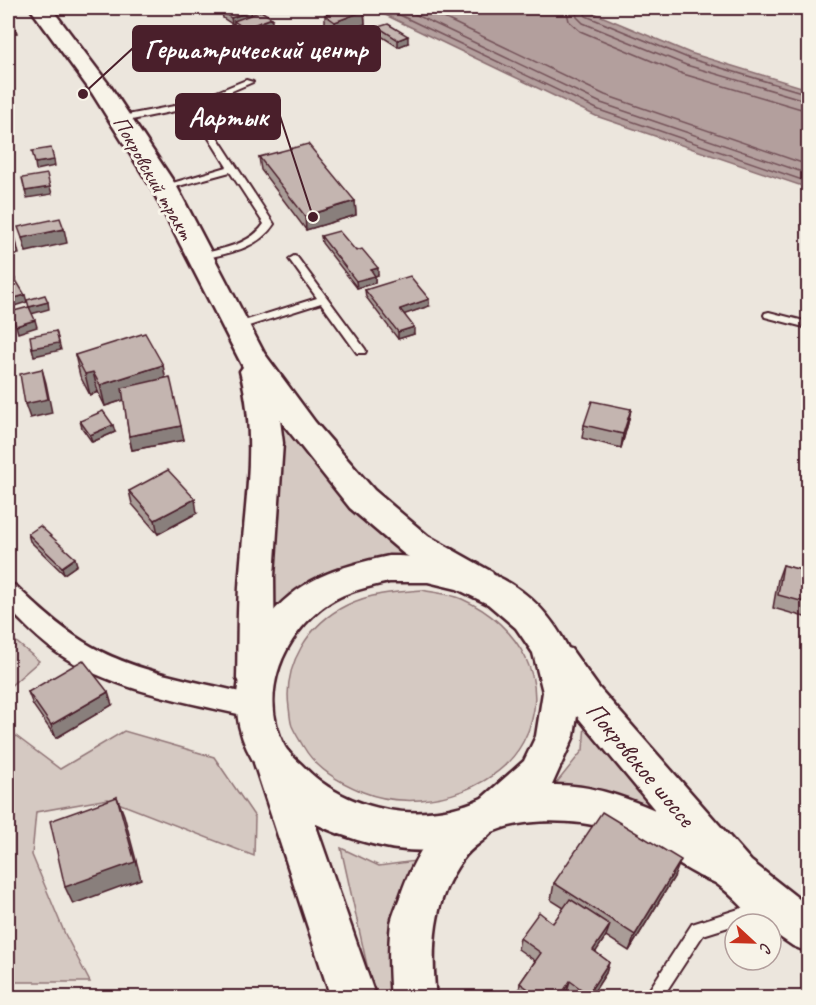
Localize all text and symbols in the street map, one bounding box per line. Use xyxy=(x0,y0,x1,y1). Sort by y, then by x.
callout: Гериатрический центр xyxy=(133,26,380,71)
text: Гериатрический центр xyxy=(144,32,369,66)
callout: Аартык xyxy=(176,94,280,139)
text: Аартык xyxy=(188,100,271,134)
street label: Покровский тракт xyxy=(107,111,201,246)
street label: Покровское шоссе xyxy=(579,695,704,835)
north arrow xyxy=(723,912,783,972)
text: С xyxy=(754,940,777,957)

